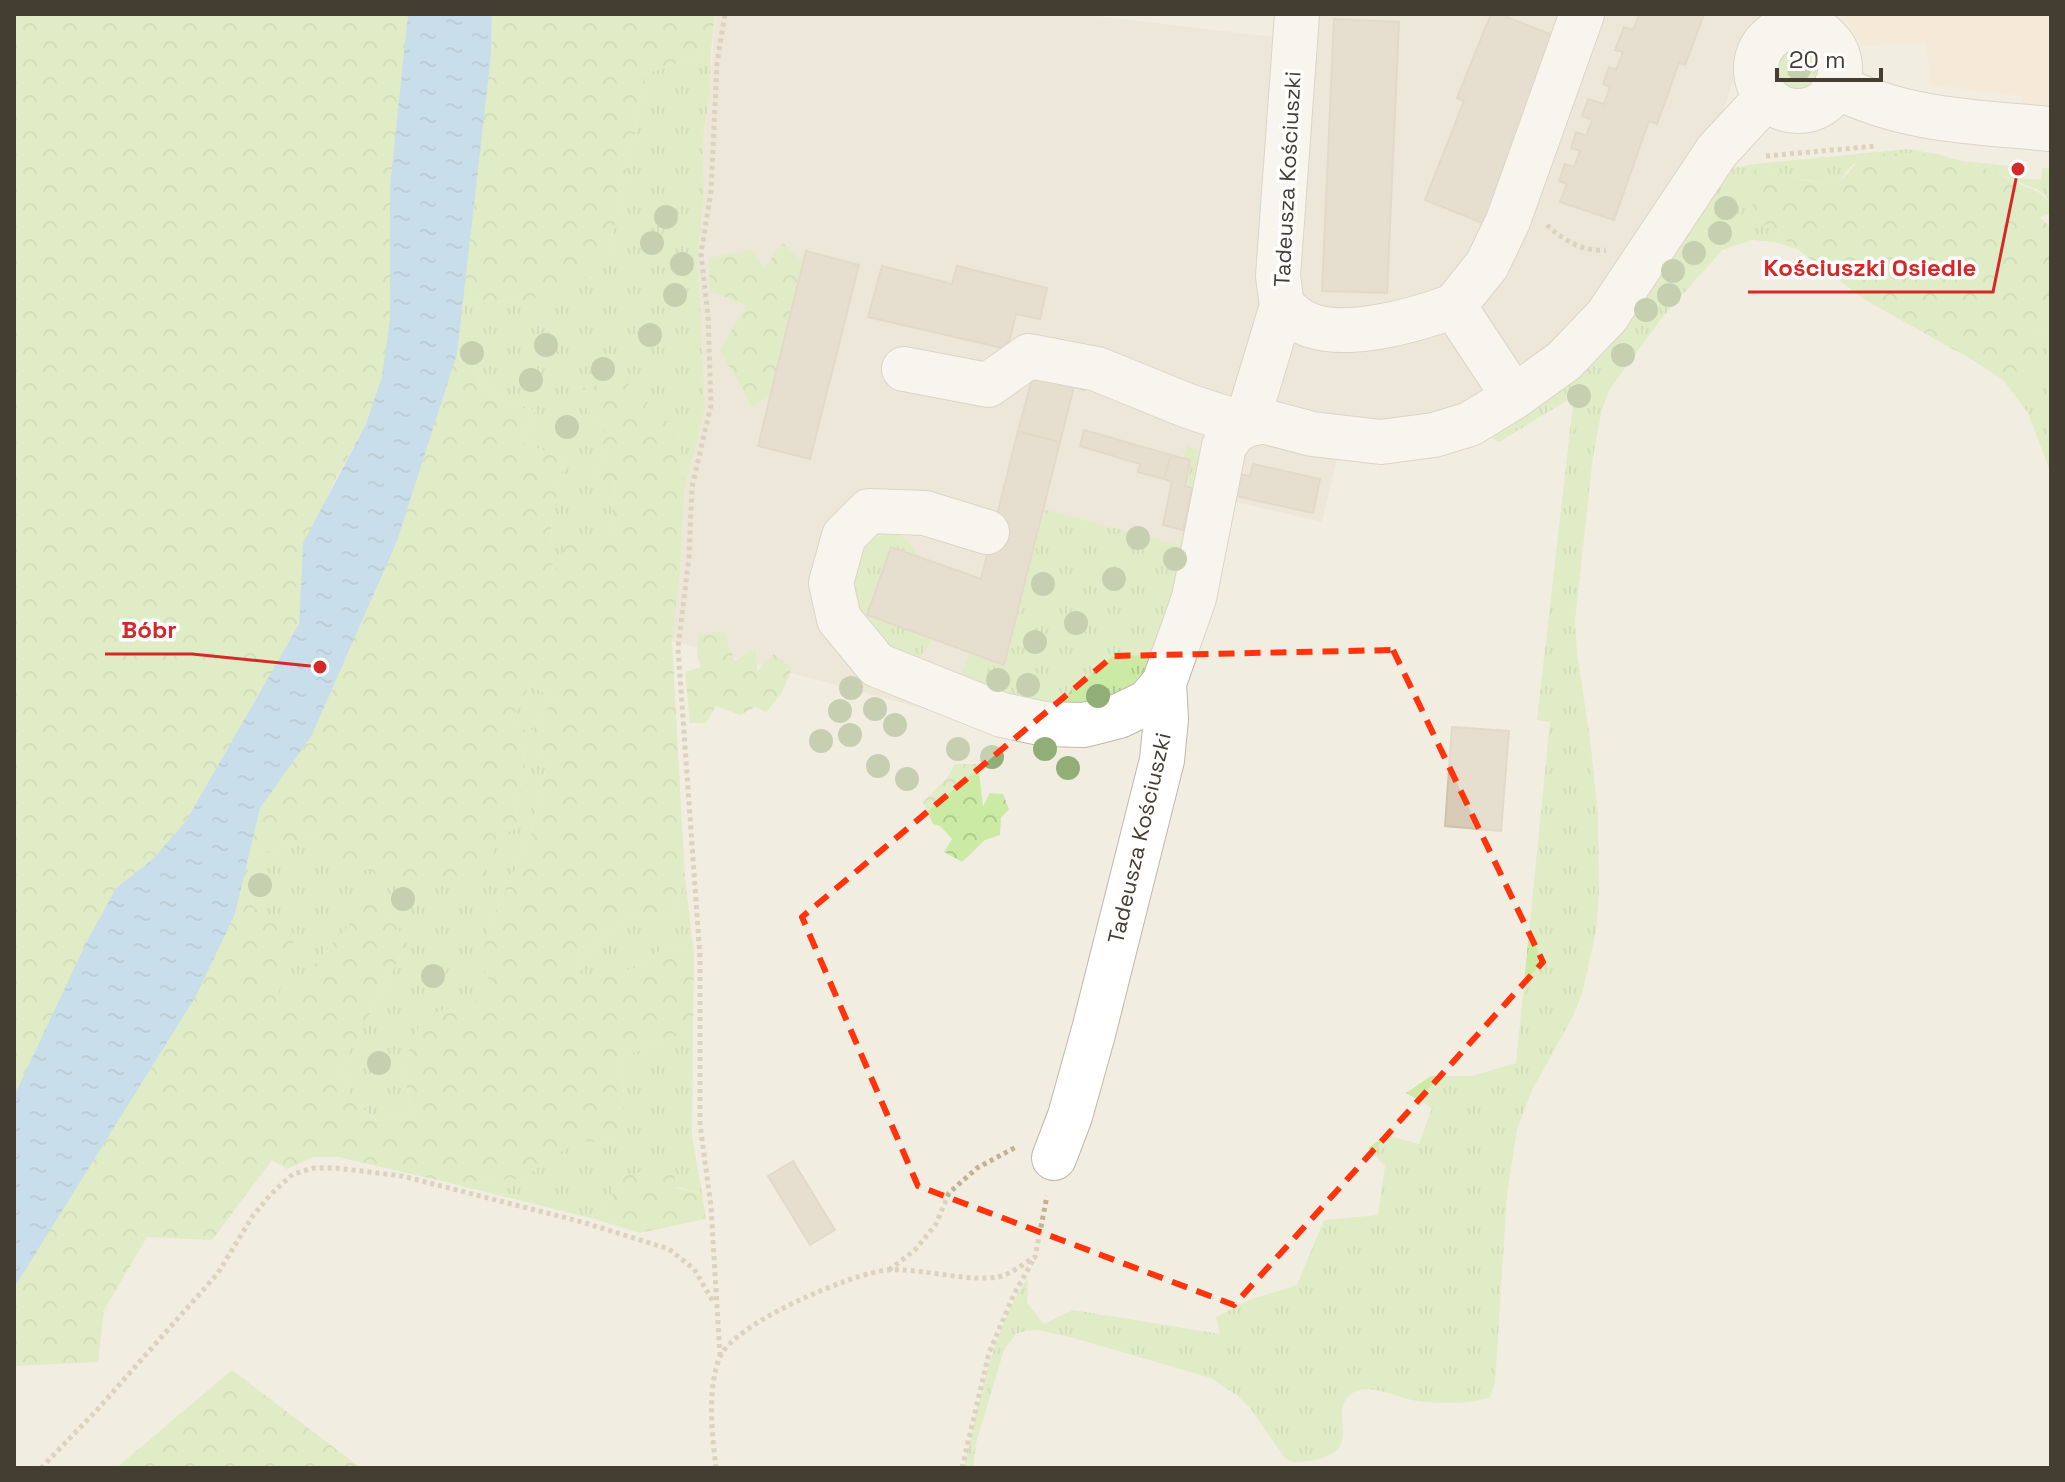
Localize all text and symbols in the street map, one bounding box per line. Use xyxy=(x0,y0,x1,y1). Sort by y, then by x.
scale bar xyxy=(1777,32,1881,82)
text: 20 m xyxy=(1789,44,1846,75)
street label: Tadeusza Kościuszki xyxy=(1267,71,1307,287)
callout: Kościuszki Osiedle xyxy=(1748,244,1993,292)
text: Kościuszki Osiedle xyxy=(1764,252,1976,283)
callout: Bóbr xyxy=(105,606,192,654)
text: Bóbr xyxy=(121,614,177,645)
street label: Tadeusza Kościuszki xyxy=(1101,730,1177,946)

